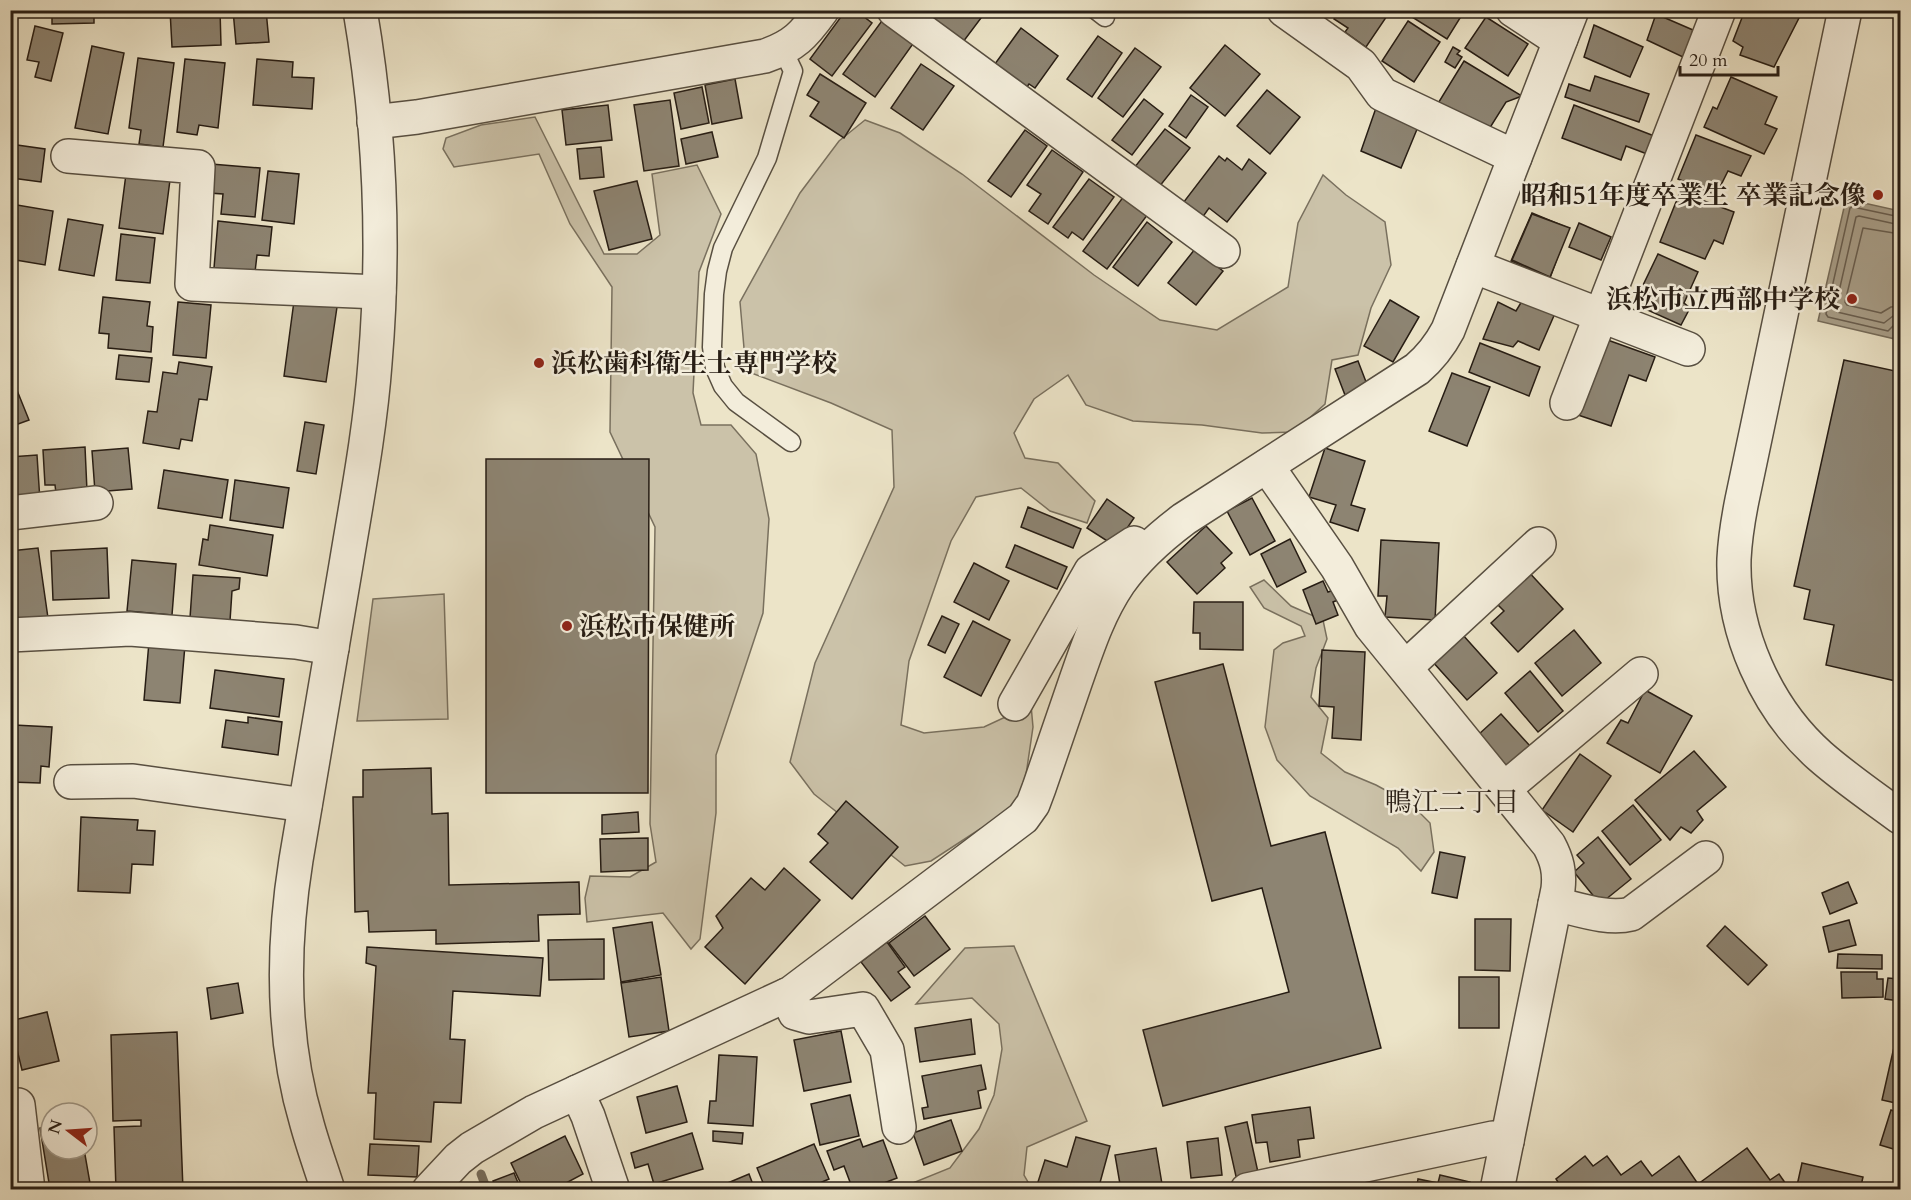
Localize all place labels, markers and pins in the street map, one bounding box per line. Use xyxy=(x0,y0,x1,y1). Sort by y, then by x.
place label: 昭和51年度卒業生 卒業記念像 xyxy=(1520,178,1866,213)
marker: 昭和51年度卒業生 卒業記念像 xyxy=(1871,188,1885,202)
place label: 浜松市立西部中学校 xyxy=(1606,282,1840,317)
marker: 浜松市立西部中学校 xyxy=(1845,292,1859,306)
place label: 浜松歯科衛生士専門学校 xyxy=(551,346,837,381)
marker: 浜松歯科衛生士専門学校 xyxy=(532,356,546,370)
place label: 浜松市保健所 xyxy=(579,609,735,644)
marker: 浜松市保健所 xyxy=(560,619,574,633)

